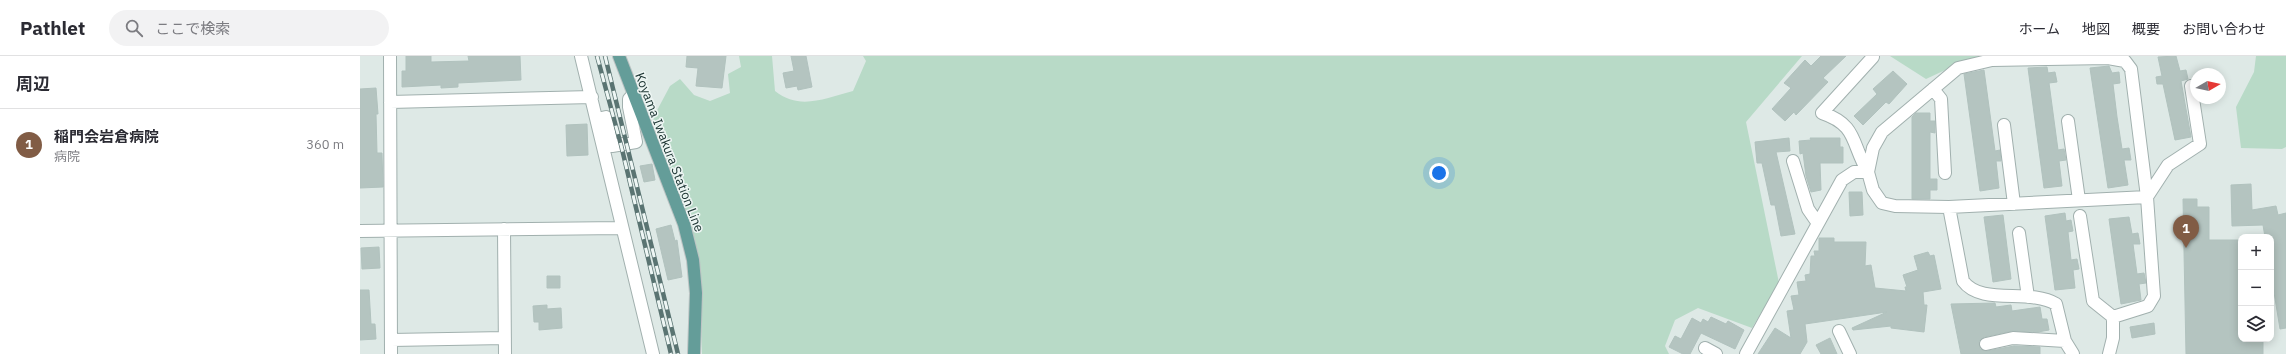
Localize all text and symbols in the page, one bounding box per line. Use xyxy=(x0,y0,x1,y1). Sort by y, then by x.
search box xyxy=(109,10,389,46)
text: Pathlet xyxy=(20,16,85,40)
icon: search xyxy=(123,17,145,39)
text: ここで検索 xyxy=(155,19,230,38)
text: ホーム xyxy=(2018,20,2060,38)
text: 地図 xyxy=(2082,20,2110,38)
text: 概要 xyxy=(2132,20,2160,38)
text: お問い合わせ xyxy=(2182,20,2266,38)
north arrow xyxy=(2190,68,2226,104)
street label: Koyama Iwakura Station Line xyxy=(631,70,708,234)
text: 周辺 xyxy=(16,73,50,95)
text: 稲門会岩倉病院 xyxy=(54,127,159,146)
text: 1 xyxy=(25,136,33,153)
text: 360 m xyxy=(306,136,344,153)
text: 病院 xyxy=(54,148,80,165)
your location xyxy=(1429,163,1449,183)
pin: 1 xyxy=(2173,215,2199,248)
map controls xyxy=(2238,234,2274,342)
button: + xyxy=(2238,234,2274,270)
button: − xyxy=(2238,270,2274,306)
button: layers xyxy=(2238,306,2274,342)

